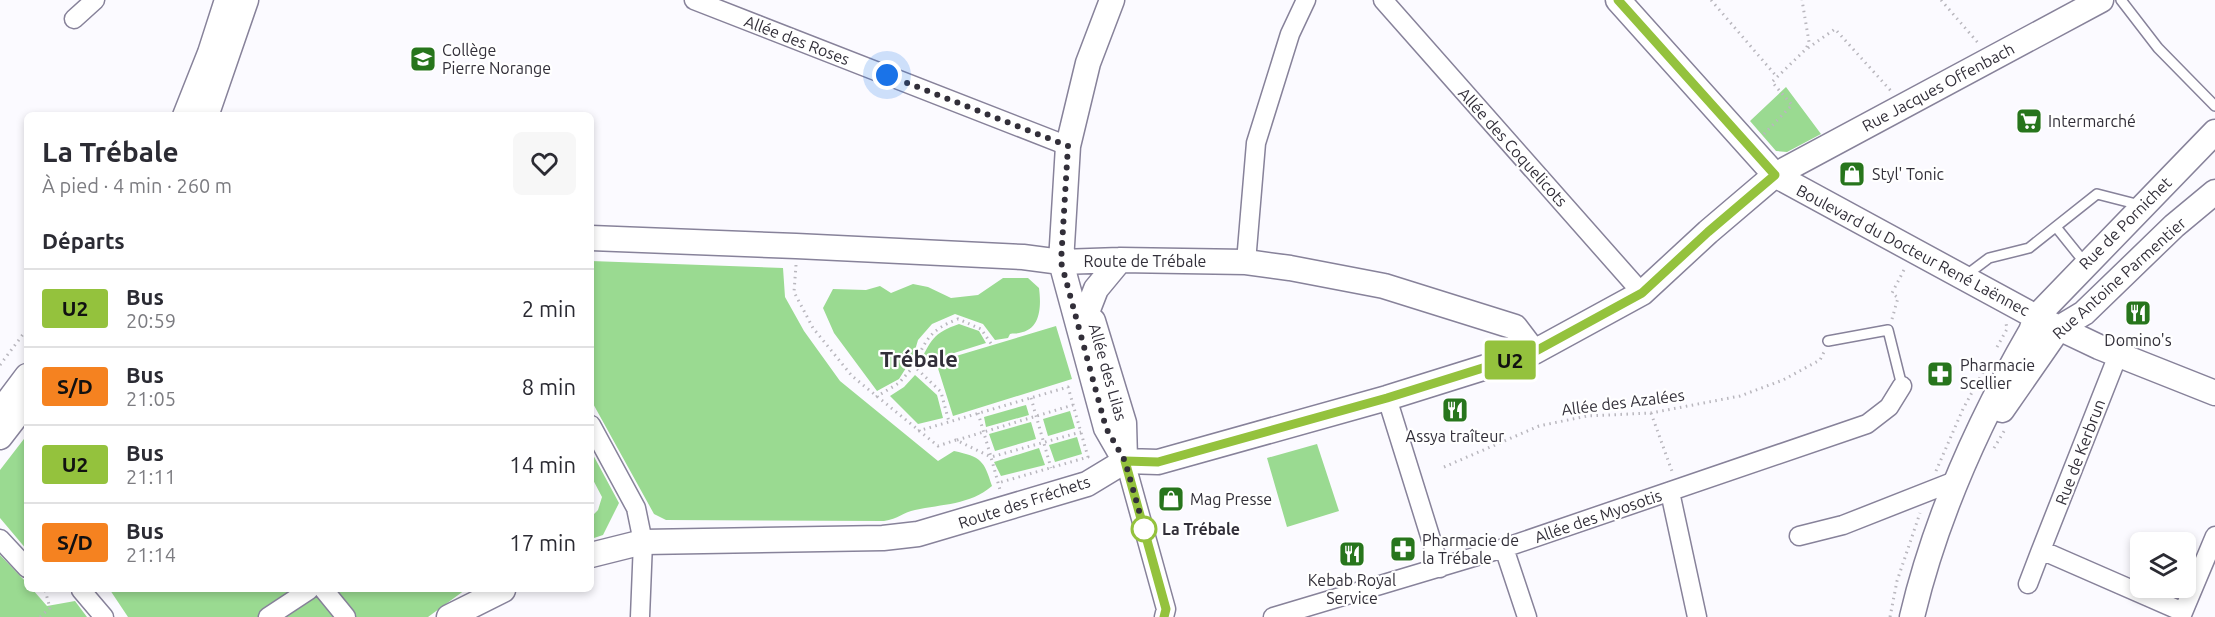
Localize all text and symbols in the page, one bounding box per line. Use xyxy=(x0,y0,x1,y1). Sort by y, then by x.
street label: Allée des Roses xyxy=(742,12,852,68)
street label: Rue Jacques Offenbach xyxy=(1859,39,2017,135)
place label: Collège Pierre Norange xyxy=(442,41,551,77)
school or university icon: Collège Pierre Norange xyxy=(408,44,438,74)
your location xyxy=(872,60,902,90)
street label: Allée des Coquelicots xyxy=(1455,84,1571,210)
supermarket icon: Intermarché xyxy=(2014,106,2044,136)
place label: Intermarché xyxy=(2048,112,2136,130)
button: heart xyxy=(513,132,576,195)
text: La Trébale xyxy=(42,136,179,167)
shop icon: Styl' Tonic xyxy=(1837,159,1867,189)
place label: Styl' Tonic xyxy=(1872,165,1945,183)
street label: Rue de Pornichet xyxy=(2075,173,2175,273)
text: À pied · 4 min · 260 m xyxy=(42,174,232,197)
street label: Boulevard du Docteur René Laënnec xyxy=(1793,181,2033,320)
street label: Rue Antoine Parmentier xyxy=(2049,213,2189,343)
text: Départs xyxy=(42,228,125,253)
street label: Route de Trébale xyxy=(1084,252,1206,270)
text: Bus xyxy=(126,284,164,309)
text: U2 xyxy=(62,296,88,320)
text: 2 min xyxy=(522,296,576,321)
restaurant icon: Domino's xyxy=(2123,298,2153,328)
text: 20:59 xyxy=(126,309,176,332)
street label: Allée des Lilas xyxy=(1086,321,1130,423)
place label: Domino's xyxy=(2104,331,2172,349)
line badge: U2 xyxy=(1483,340,1537,380)
district label: Trébale xyxy=(880,346,958,371)
text: U2 xyxy=(1497,348,1523,372)
place label: Pharmacie Scellier xyxy=(1960,356,2035,392)
pharmacy icon: Pharmacie Scellier xyxy=(1925,359,1955,389)
text: Bus xyxy=(126,362,164,387)
text: S/D xyxy=(57,374,93,398)
text: 8 min xyxy=(522,374,576,399)
street label: Allée des Azalées xyxy=(1560,386,1686,418)
text: 21:05 xyxy=(126,387,176,410)
restaurant icon: Assya traîteur xyxy=(1440,395,1470,425)
street label: Rue de Kerbrun xyxy=(2052,397,2108,507)
place label: Assya traîteur xyxy=(1406,427,1504,445)
text: Bus xyxy=(126,440,164,465)
text: U2 xyxy=(62,452,88,476)
text: 14 min xyxy=(509,452,576,477)
text: 21:11 xyxy=(126,465,176,488)
street label: Route des Fréchets xyxy=(956,472,1092,532)
shop icon: Mag Presse xyxy=(1156,484,1186,514)
street label: Allée des Myosotis xyxy=(1532,486,1664,546)
place label: Mag Presse xyxy=(1190,490,1272,508)
marker: La Trébale xyxy=(1131,516,1157,542)
text: Bus xyxy=(126,518,164,543)
place label: La Trébale xyxy=(1162,520,1240,538)
text: S/D xyxy=(57,530,93,554)
text: 17 min xyxy=(509,530,576,555)
place label: Pharmacie de la Trébale xyxy=(1422,531,1519,567)
map controls xyxy=(2130,532,2196,598)
button: layers xyxy=(2130,532,2196,598)
pharmacy icon: Pharmacie de la Trébale xyxy=(1388,534,1418,564)
restaurant icon: Kebab Royal Service xyxy=(1337,539,1367,569)
text: 21:14 xyxy=(126,543,176,566)
place label: Kebab Royal Service xyxy=(1308,571,1396,607)

